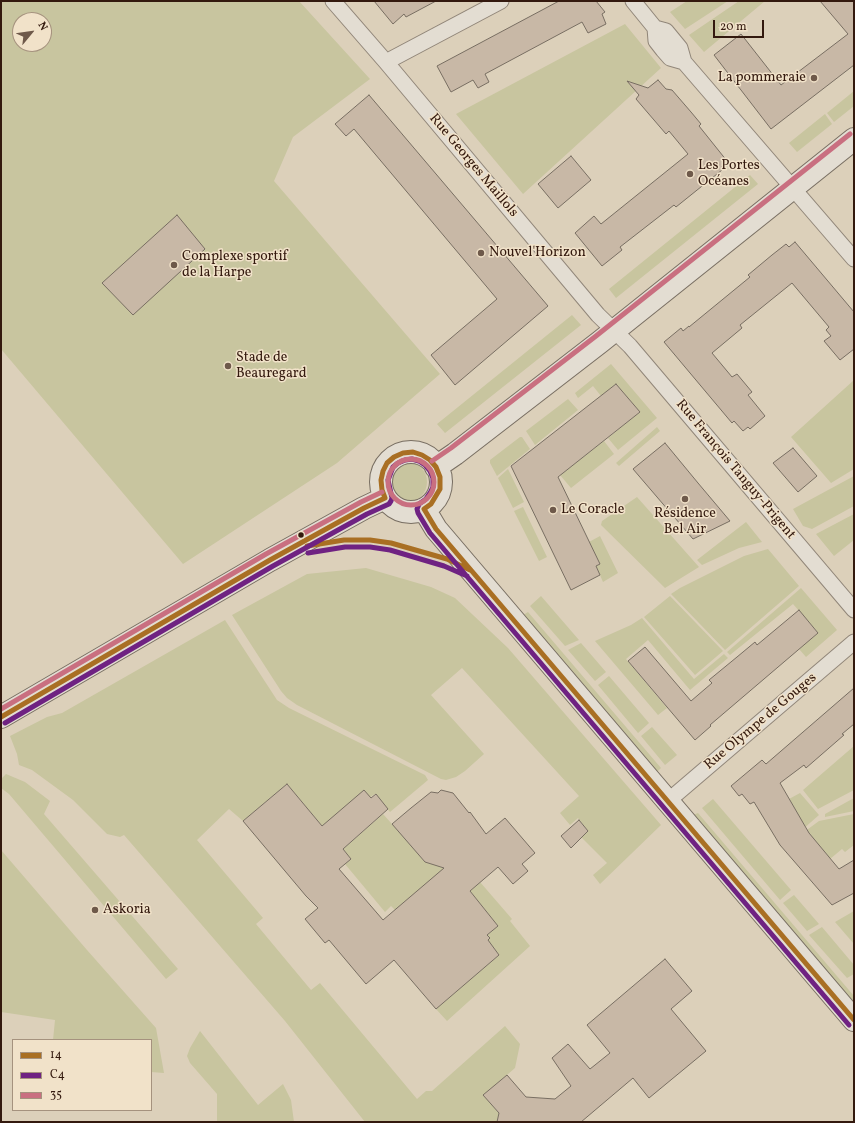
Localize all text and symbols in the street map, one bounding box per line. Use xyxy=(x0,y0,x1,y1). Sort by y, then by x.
north arrow xyxy=(12,12,52,52)
scale bar xyxy=(715,12,766,38)
text: N xyxy=(34,19,51,34)
text: 20 m xyxy=(720,19,747,35)
place label: La pommeraie xyxy=(718,70,806,86)
marker: La pommeraie xyxy=(809,73,819,83)
street label: Rue Georges Maillols xyxy=(425,111,521,221)
place label: Les Portes Océanes xyxy=(698,158,760,190)
marker: Les Portes Océanes xyxy=(685,169,695,179)
place label: Nouvel'Horizon xyxy=(489,245,586,261)
marker: Nouvel'Horizon xyxy=(476,248,486,258)
place label: Complexe sportif de la Harpe xyxy=(182,249,287,282)
marker: Complexe sportif de la Harpe xyxy=(169,260,179,270)
place label: Stade de Beauregard xyxy=(236,350,307,382)
marker: Stade de Beauregard xyxy=(223,361,233,371)
street label: Rue François Tanguy-Prigent xyxy=(672,397,798,543)
marker: Résidence Bel Air xyxy=(680,494,690,504)
place label: Le Coracle xyxy=(561,502,624,518)
marker: Le Coracle xyxy=(548,505,558,515)
place label: Résidence Bel Air xyxy=(654,506,716,538)
unlabelled marker xyxy=(296,530,306,540)
street label: Rue Olympe de Gouges xyxy=(701,670,821,774)
place label: Askoria xyxy=(103,902,151,918)
marker: Askoria xyxy=(90,905,100,915)
legend xyxy=(12,1039,152,1111)
text: 14 xyxy=(50,1047,62,1063)
text: C4 xyxy=(50,1067,65,1083)
text: 35 xyxy=(50,1087,62,1103)

